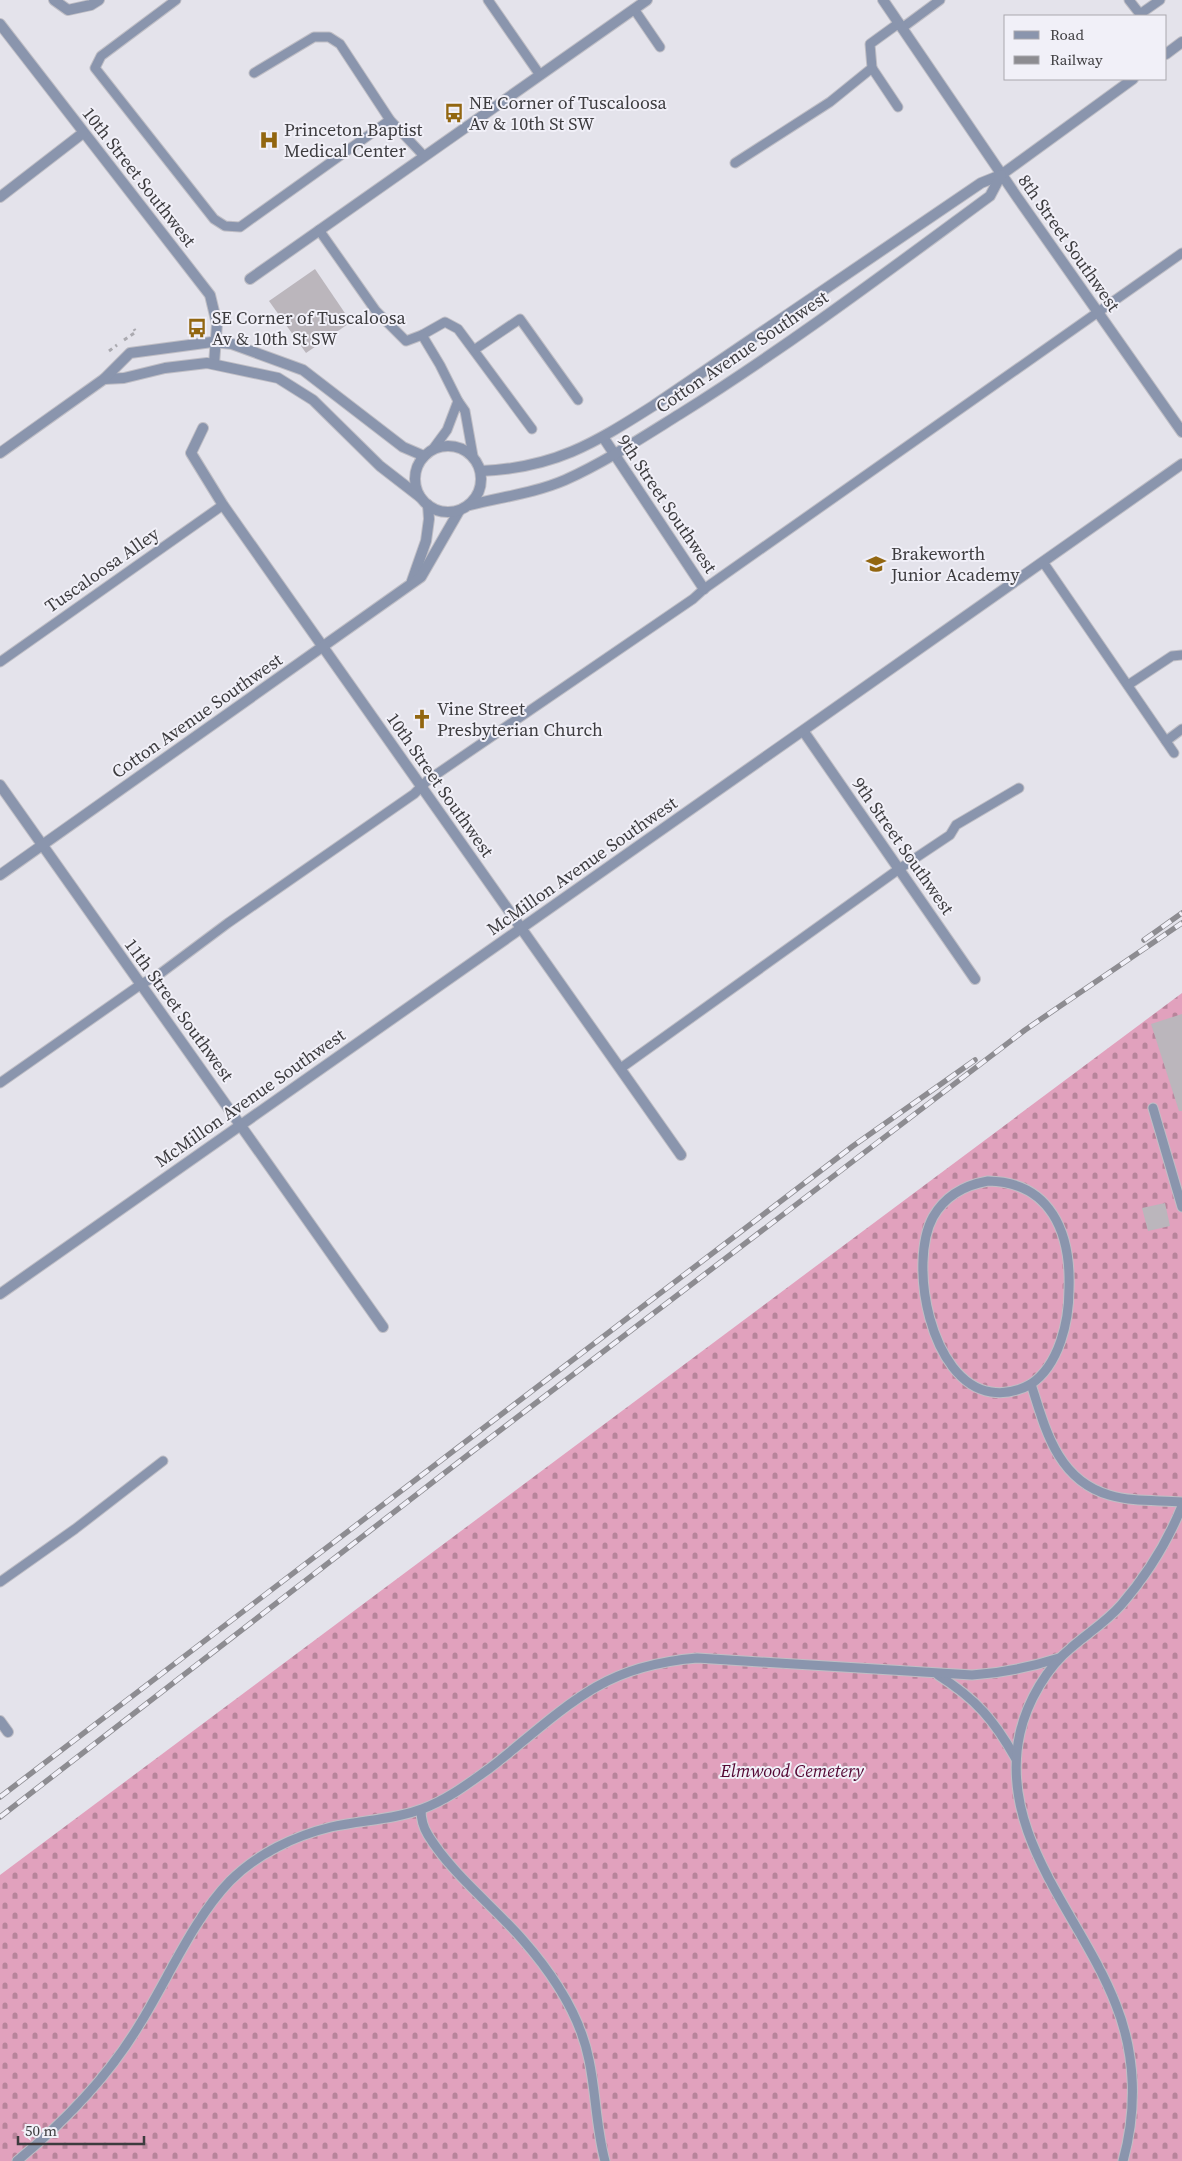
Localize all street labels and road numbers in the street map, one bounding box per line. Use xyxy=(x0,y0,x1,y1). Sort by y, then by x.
street label: 10th Street Southwest xyxy=(77,101,202,252)
street label: 8th Street Southwest xyxy=(1013,169,1126,317)
street label: Cotton Avenue Southwest xyxy=(651,284,833,419)
street label: 9th Street Southwest xyxy=(612,429,723,578)
street label: Tuscaloosa Alley xyxy=(40,520,164,618)
street label: Cotton Avenue Southwest xyxy=(106,647,287,784)
street label: 10th Street Southwest xyxy=(381,707,500,862)
street label: 9th Street Southwest xyxy=(847,772,960,920)
street label: McMillon Avenue Southwest xyxy=(482,790,682,941)
street label: 11th Street Southwest xyxy=(119,933,240,1086)
street label: McMillon Avenue Southwest xyxy=(150,1022,350,1173)

